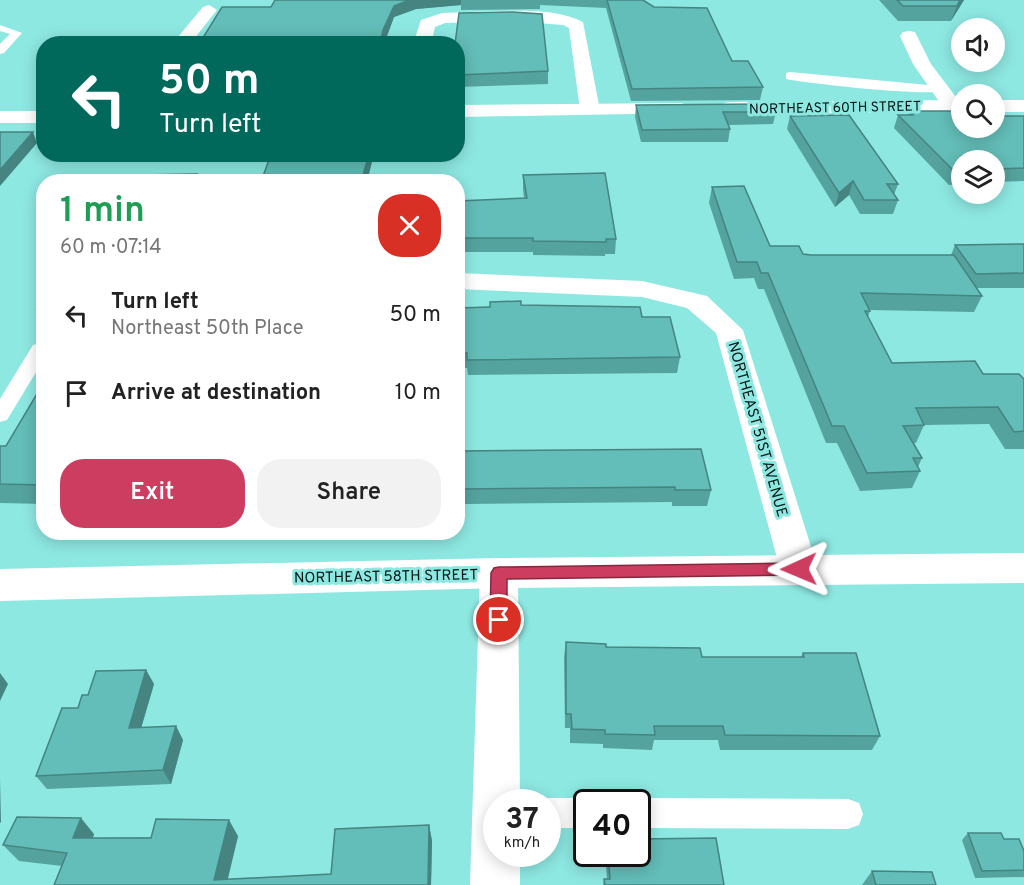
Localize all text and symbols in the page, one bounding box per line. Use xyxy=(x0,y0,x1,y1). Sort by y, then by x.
map controls xyxy=(951,18,1005,204)
button: sound xyxy=(951,18,1005,72)
text: 50 m xyxy=(159,56,260,109)
icon: left xyxy=(60,60,138,138)
button: search xyxy=(951,84,1005,138)
street label: NORTHEAST 60TH STREET xyxy=(749,98,921,119)
text: Turn left xyxy=(159,108,261,142)
button: layers xyxy=(951,150,1005,204)
text: 1 min xyxy=(60,189,145,235)
button: close xyxy=(378,194,441,257)
text: 60 m · 07:14 xyxy=(60,235,162,261)
text: Turn left xyxy=(111,289,199,316)
icon: left xyxy=(60,299,93,332)
text: 50 m xyxy=(389,302,441,329)
text: Northeast 50th Place xyxy=(111,316,304,342)
street label: NORTHEAST 51ST AVENUE xyxy=(722,340,791,519)
icon: arrive xyxy=(60,377,93,410)
text: Arrive at destination xyxy=(111,380,321,407)
text: 10 m xyxy=(395,380,441,407)
button: Exit xyxy=(60,459,245,528)
button: Share xyxy=(257,459,441,528)
position arrow xyxy=(767,537,831,601)
street label: NORTHEAST 58TH STREET xyxy=(294,566,478,589)
pin xyxy=(473,594,524,645)
icon: arrive xyxy=(482,603,515,636)
speed limit sign: 40 xyxy=(573,789,651,867)
text: 37 xyxy=(505,802,539,839)
text: km/h xyxy=(504,834,540,853)

